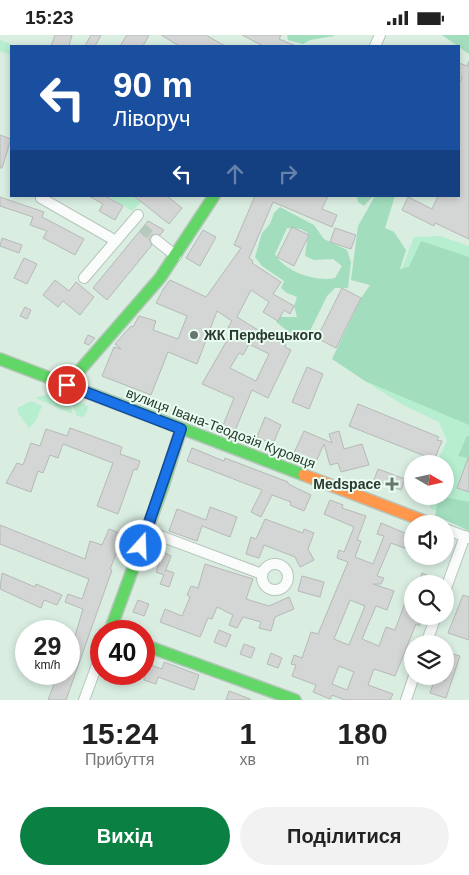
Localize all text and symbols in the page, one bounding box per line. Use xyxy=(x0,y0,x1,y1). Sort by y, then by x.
text: 15:23 xyxy=(25,7,74,28)
icon: left xyxy=(30,65,95,130)
text: 90 m xyxy=(113,65,193,104)
text: Ліворуч xyxy=(113,106,190,131)
icon: left xyxy=(168,160,196,188)
icon: ahead xyxy=(221,160,249,188)
icon: right xyxy=(274,160,302,188)
place label: ЖК Перфецького xyxy=(203,327,322,343)
marker: ЖК Перфецького xyxy=(188,329,200,341)
pin xyxy=(46,364,88,406)
icon: arrive xyxy=(53,371,81,399)
street label: вулиця Івана-Теодозія Куровця xyxy=(124,384,318,472)
north arrow xyxy=(404,455,454,505)
map controls xyxy=(404,455,454,685)
place label: Medspace xyxy=(313,476,381,492)
marker: Medspace xyxy=(385,477,399,491)
button: sound xyxy=(404,515,454,565)
position arrow xyxy=(114,519,166,571)
button: search xyxy=(404,575,454,625)
speed limit sign: 40 xyxy=(90,620,155,685)
text: 29 xyxy=(34,632,61,660)
button: layers xyxy=(404,635,454,685)
text: km/h xyxy=(34,658,61,672)
text: 15:24 xyxy=(81,717,158,750)
text: 1 xyxy=(239,717,256,750)
text: 180 xyxy=(338,717,388,750)
text: Прибуття xyxy=(85,751,154,768)
text: хв xyxy=(240,751,256,768)
text: m xyxy=(356,751,369,768)
button: Вихід xyxy=(20,807,230,865)
button: Поділитися xyxy=(240,807,449,865)

